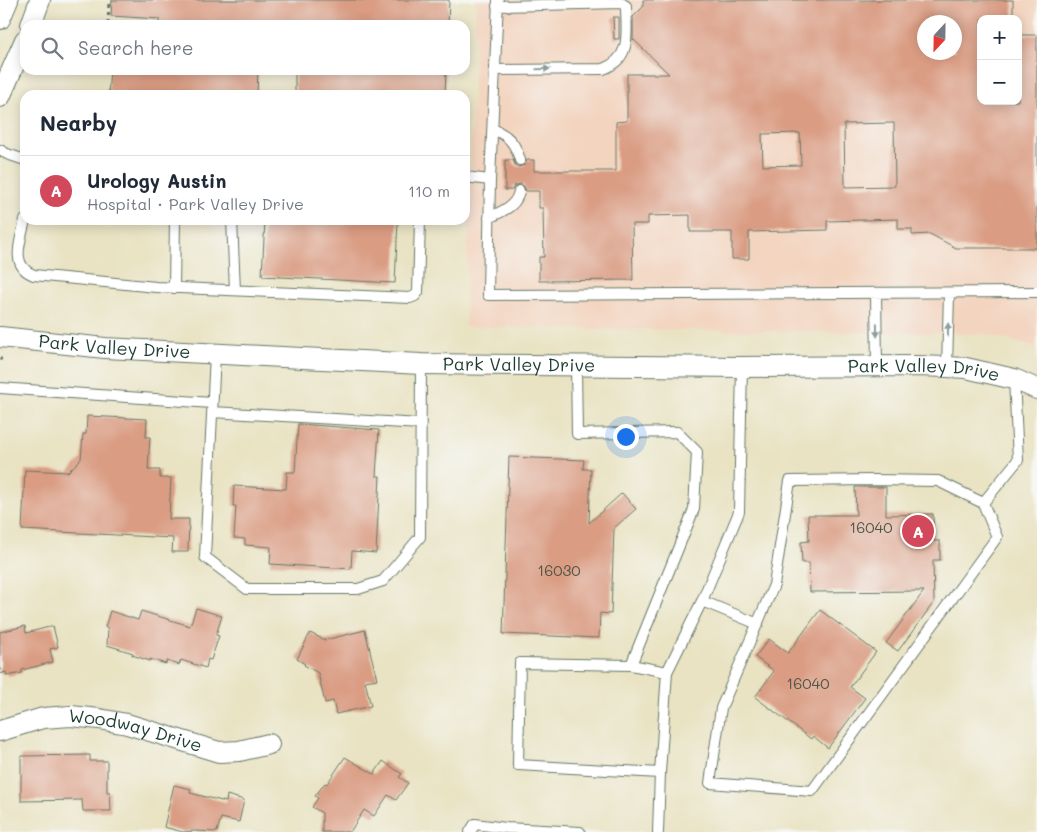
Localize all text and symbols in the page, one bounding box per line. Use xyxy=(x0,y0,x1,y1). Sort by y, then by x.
north arrow xyxy=(917,15,962,60)
map controls xyxy=(977,15,1022,105)
button: + xyxy=(977,15,1022,60)
search box xyxy=(20,20,470,75)
icon: search xyxy=(38,34,66,62)
text: Search here xyxy=(78,35,194,60)
button: − xyxy=(977,60,1022,105)
one-way arrow xyxy=(536,65,552,73)
text: Nearby xyxy=(40,109,117,136)
text: Urology Austin xyxy=(87,168,226,193)
text: A xyxy=(50,180,62,201)
text: 110 m xyxy=(408,180,450,201)
text: Hospital · Park Valley Drive xyxy=(87,193,304,214)
one-way arrow xyxy=(873,322,881,338)
one-way arrow xyxy=(945,322,953,338)
street label: Park Valley Drive xyxy=(37,328,191,363)
street label: Park Valley Drive xyxy=(443,351,595,377)
street label: Park Valley Drive xyxy=(848,353,1002,386)
your location xyxy=(613,424,639,450)
pin: A xyxy=(902,512,934,550)
house number: 16040 xyxy=(849,517,893,537)
house number: 16030 xyxy=(537,560,581,580)
house number: 16040 xyxy=(786,673,830,693)
street label: Woodway Drive xyxy=(68,703,205,757)

